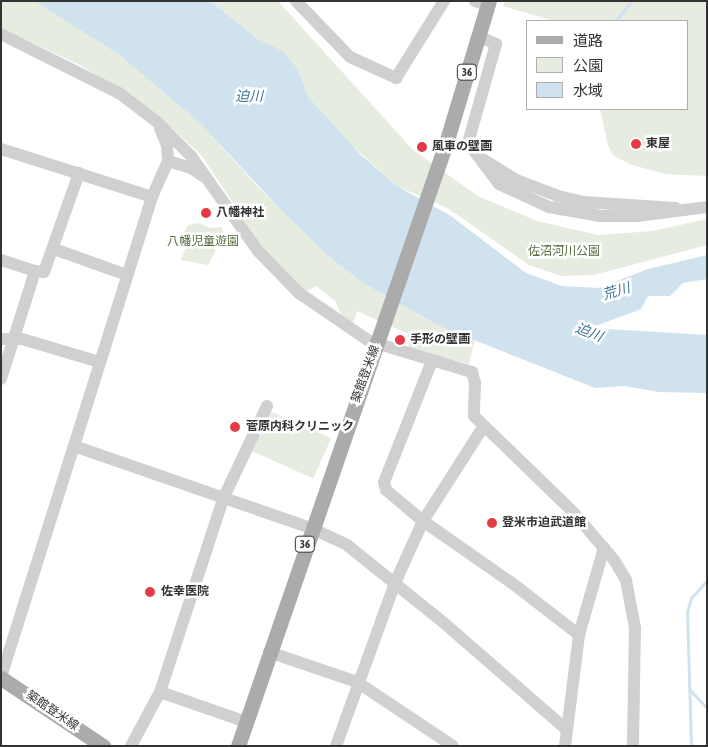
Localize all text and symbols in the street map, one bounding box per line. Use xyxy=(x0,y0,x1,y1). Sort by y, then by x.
legend xyxy=(526,20,688,110)
text: 道路 xyxy=(573,32,603,49)
text: 公園 xyxy=(573,57,603,74)
road number: 36 xyxy=(456,64,478,80)
text: 水域 xyxy=(573,82,603,99)
water label: 迫川 xyxy=(235,88,263,104)
place label: 東屋 xyxy=(646,137,670,151)
marker: 東屋 xyxy=(630,138,642,150)
place label: 風車の壁画 xyxy=(432,140,492,154)
marker: 風車の壁画 xyxy=(416,141,428,153)
place label: 八幡神社 xyxy=(216,206,264,220)
marker: 八幡神社 xyxy=(200,207,212,219)
park label: 八幡児童遊園 xyxy=(167,235,239,249)
park label: 佐沼河川公園 xyxy=(528,245,600,259)
water label: 荒川 xyxy=(600,279,632,303)
water label: 迫川 xyxy=(573,319,605,345)
place label: 手形の壁画 xyxy=(410,333,470,347)
marker: 手形の壁画 xyxy=(394,334,406,346)
street label: 築館登米線 xyxy=(349,343,383,405)
marker: 菅原内科クリニック xyxy=(228,420,242,434)
place label: 菅原内科クリニック xyxy=(246,420,354,434)
place label: 登米市迫武道館 xyxy=(502,516,586,530)
marker: 登米市迫武道館 xyxy=(486,517,498,529)
road number: 36 xyxy=(294,536,316,552)
marker: 佐幸医院 xyxy=(143,585,157,599)
place label: 佐幸医院 xyxy=(161,585,209,599)
street label: 築館登米線 xyxy=(23,688,81,734)

